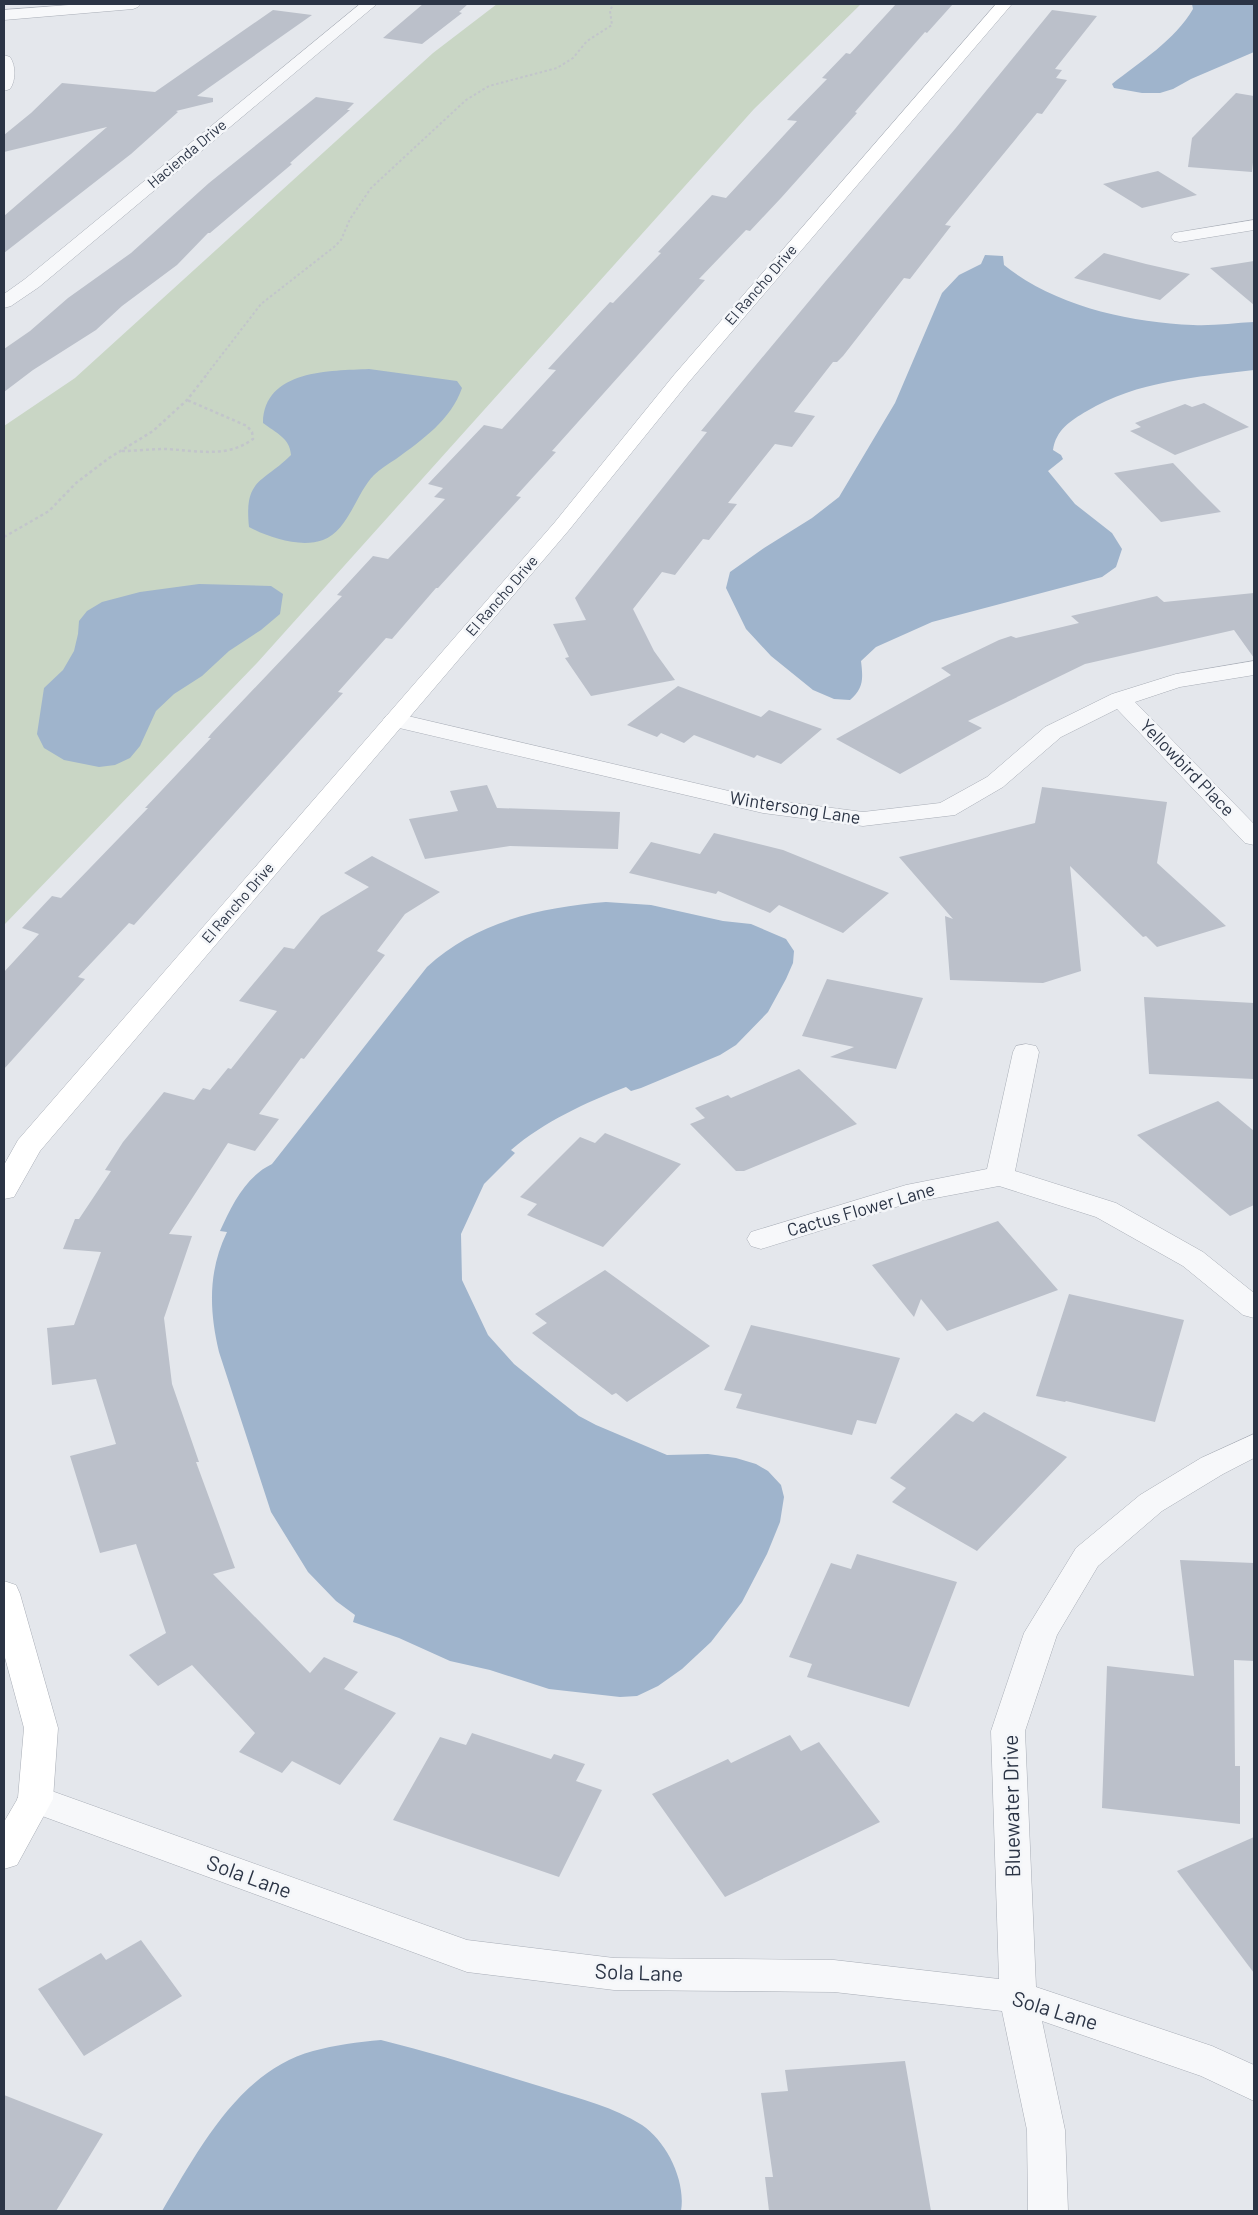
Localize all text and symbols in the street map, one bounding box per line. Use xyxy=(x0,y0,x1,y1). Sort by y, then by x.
street label: Hacienda Drive xyxy=(143,115,229,191)
street label: El Rancho Drive xyxy=(720,240,800,328)
street label: El Rancho Drive xyxy=(461,551,541,639)
street label: Yellowbird Place xyxy=(1136,714,1240,820)
street label: Wintersong Lane xyxy=(728,786,862,828)
street label: El Rancho Drive xyxy=(197,858,277,946)
street label: Cactus Flower Lane xyxy=(784,1177,937,1241)
street label: Bluewater Drive xyxy=(997,1734,1024,1878)
street label: Sola Lane xyxy=(204,1849,295,1902)
street label: Sola Lane xyxy=(594,1957,684,1986)
street label: Sola Lane xyxy=(1009,1985,1101,2034)

